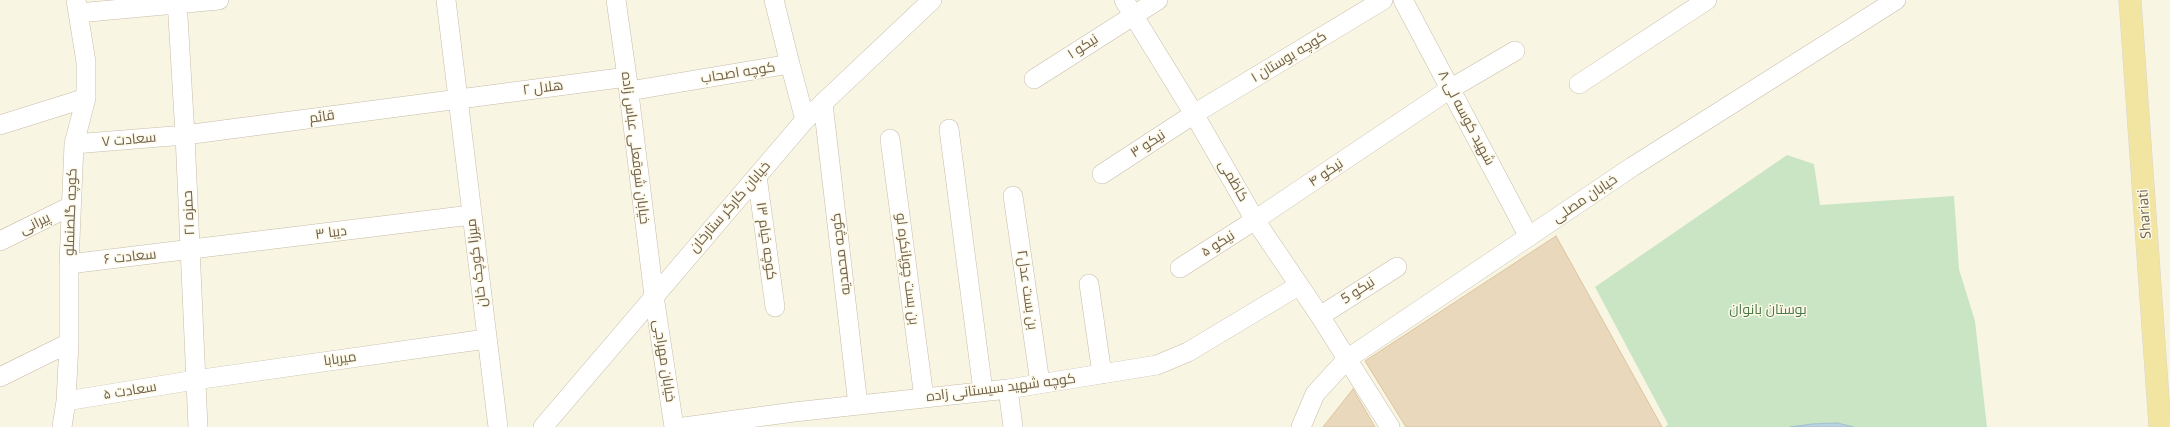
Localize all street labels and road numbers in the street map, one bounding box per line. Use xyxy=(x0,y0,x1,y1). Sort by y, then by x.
street label: کوچه بوستان ۱ xyxy=(1248,28,1330,86)
street label: نیکو ۱ xyxy=(1065,31,1101,63)
street label: کوچه اصحاب xyxy=(700,59,776,87)
street label: شهید کوسه لی ۸ xyxy=(1434,68,1498,168)
street label: خیابان شوقعلی عباس زاده xyxy=(617,71,653,225)
street label: هلال ۲ xyxy=(522,77,564,99)
street label: قائم xyxy=(308,107,336,127)
street label: نیکو ۳ xyxy=(1127,127,1169,161)
street label: سعادت ۷ xyxy=(101,129,157,151)
street label: نیکو ۴ xyxy=(1306,155,1346,191)
street label: کاظمی xyxy=(1214,157,1252,205)
street label: خیابان کارگر ستارخان xyxy=(686,158,774,256)
street label: کوچه گلصنملو xyxy=(61,168,81,256)
street label: خیابان مصلی xyxy=(1549,171,1621,227)
street label: Shariati xyxy=(2135,189,2155,239)
street label: حمزه ۲۱ xyxy=(179,190,199,236)
street label: کوچه خیام ۱۳ xyxy=(752,201,780,281)
street label: پیرانی xyxy=(17,209,53,239)
street label: کوچه محمدیه xyxy=(828,212,854,296)
street label: بن بست چوپانکره لو xyxy=(892,212,922,326)
street label: میرزا کوچک خان xyxy=(463,218,491,308)
street label: دیبا ۳ xyxy=(314,223,348,243)
street label: نیکو ۵ xyxy=(1198,227,1238,261)
street label: سعادت ۶ xyxy=(103,246,157,268)
street label: بن بست عدل۲ xyxy=(1013,249,1041,331)
street label: نیکو 5 xyxy=(1338,274,1378,308)
street label: خیابان مهراجی xyxy=(649,319,679,403)
street label: میربابا xyxy=(322,348,358,370)
street label: کوچه شهید سیستانی زاده xyxy=(925,370,1077,406)
street label: سعادت ۵ xyxy=(102,379,158,403)

